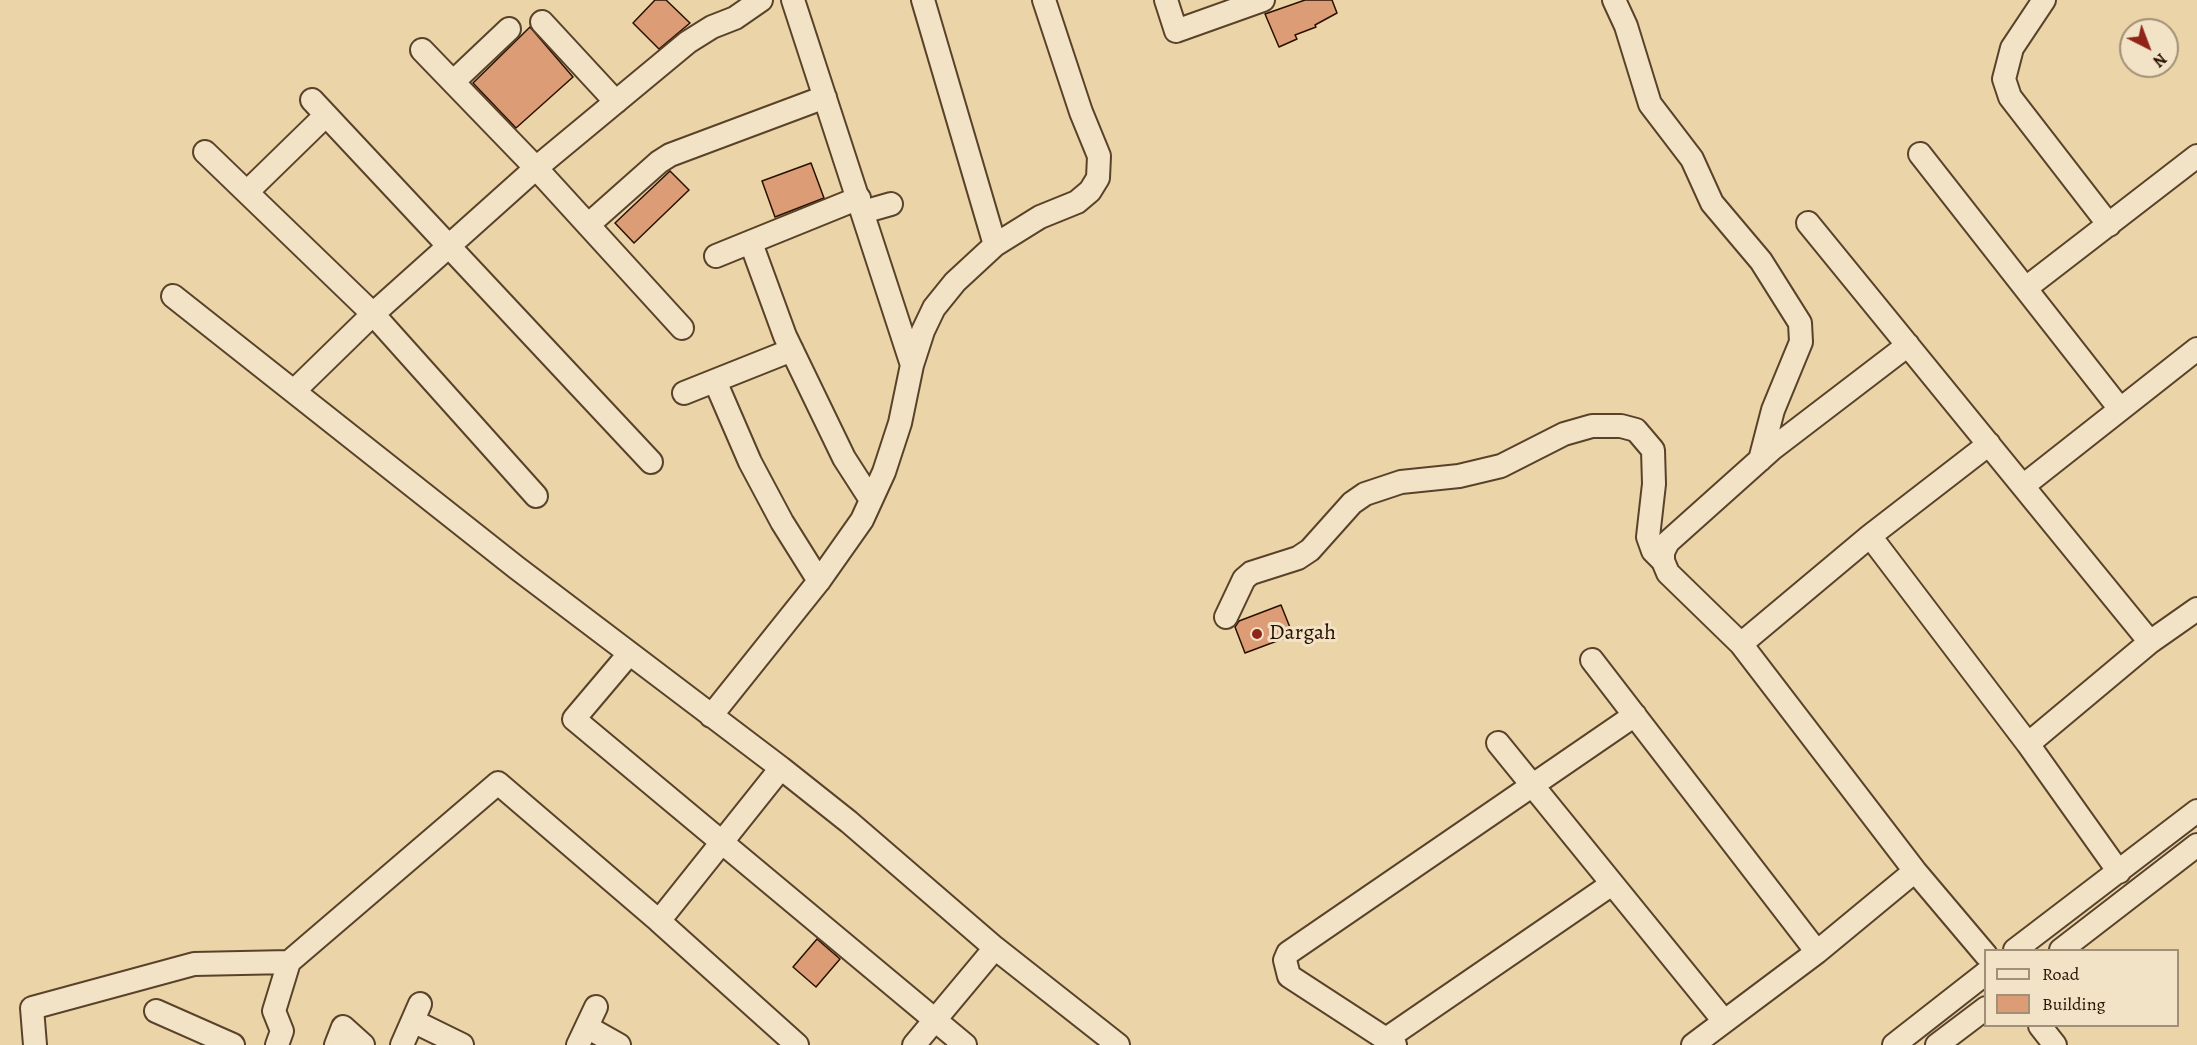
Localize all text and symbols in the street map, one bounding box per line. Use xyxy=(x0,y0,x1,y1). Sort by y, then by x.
north arrow xyxy=(2119,18,2179,78)
text: N xyxy=(2148,48,2171,72)
place label: Dargah xyxy=(1269,621,1336,647)
marker: Dargah xyxy=(1250,627,1264,641)
legend xyxy=(1984,949,2179,1027)
text: Road xyxy=(2042,962,2079,986)
text: Building xyxy=(2042,992,2106,1016)

